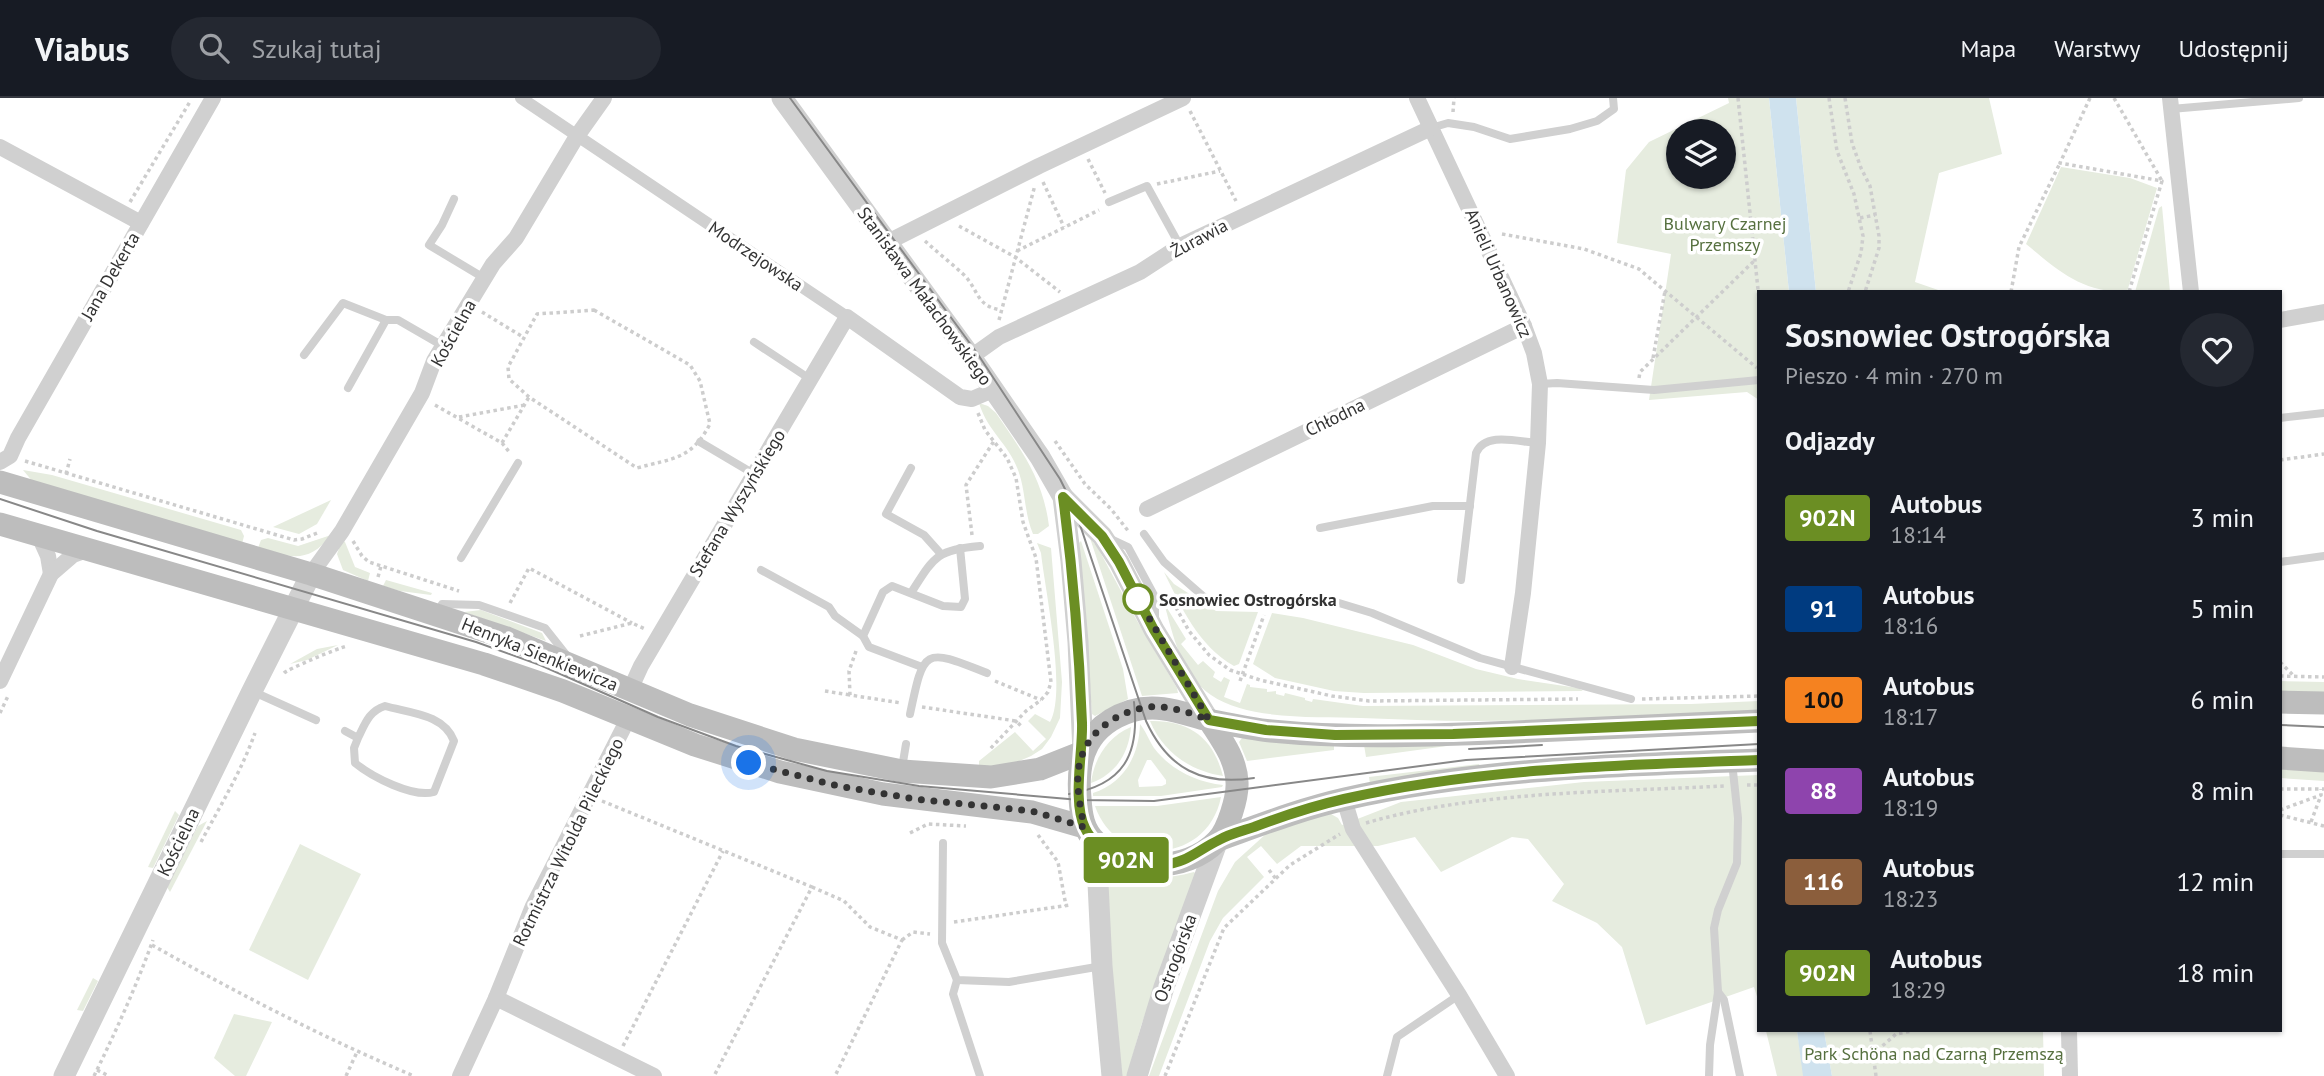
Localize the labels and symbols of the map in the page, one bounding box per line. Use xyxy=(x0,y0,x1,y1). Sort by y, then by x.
street label: Stanisława Małachowskiego xyxy=(852,202,998,390)
street label: Anieli Urbanowicz xyxy=(1460,205,1538,341)
park label: Bulwary Czarnej Przemszy xyxy=(1663,212,1787,256)
street label: Żurawia xyxy=(1167,213,1231,263)
street label: Modrzejowska xyxy=(704,216,808,296)
street label: Jana Dekerta xyxy=(75,228,144,325)
street label: Kościelna xyxy=(425,295,481,371)
street label: Chłodna xyxy=(1301,393,1369,441)
street label: Stefana Wyszyńskiego xyxy=(684,425,790,581)
marker: Sosnowiec Ostrogórska xyxy=(1123,584,1153,614)
place label: Sosnowiec Ostrogórska xyxy=(1159,588,1337,611)
street label: Henryka Sienkiewicza xyxy=(458,612,622,696)
street label: Rotmistrza Witolda Pileckiego xyxy=(507,734,629,950)
your location xyxy=(731,745,766,780)
street label: Kościelna xyxy=(152,804,204,880)
line badge: 902N xyxy=(1077,837,1175,883)
street label: Ostrogórska xyxy=(1148,911,1202,1005)
park label: Park Schöna nad Czarną Przemszą xyxy=(1804,1042,2064,1065)

